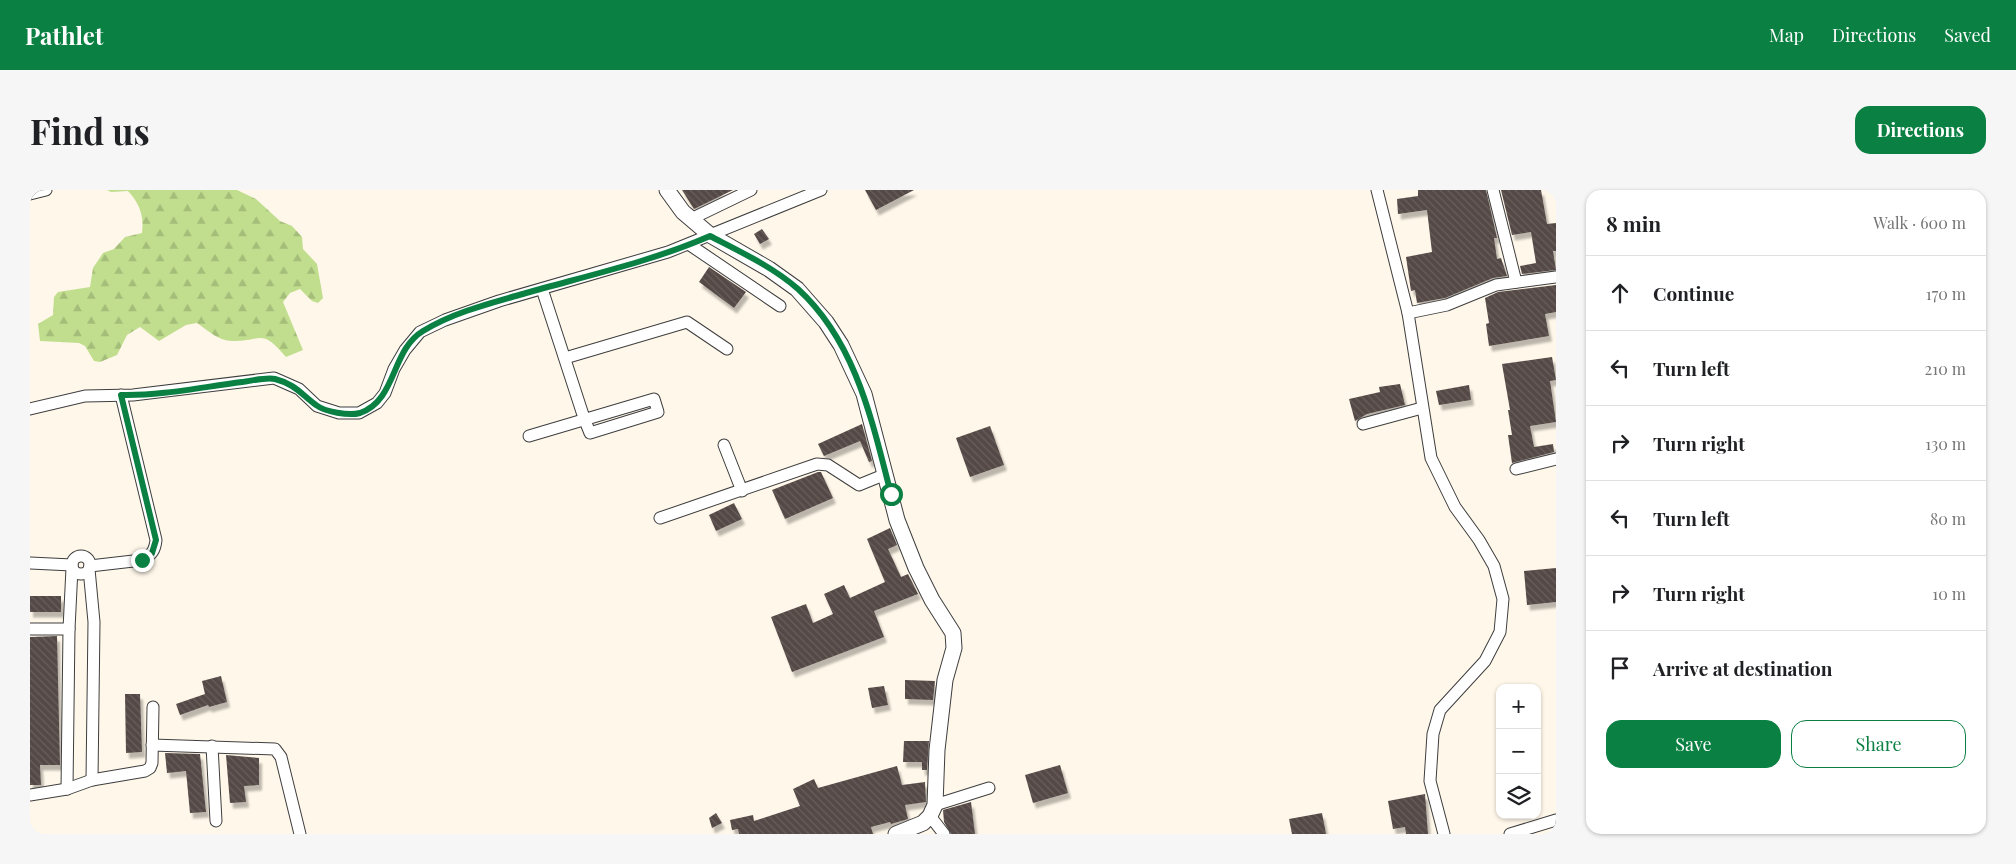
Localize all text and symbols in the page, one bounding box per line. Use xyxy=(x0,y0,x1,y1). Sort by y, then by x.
text: Pathlet xyxy=(25,19,103,51)
text: Map xyxy=(1769,23,1804,47)
text: Directions xyxy=(1832,23,1916,47)
text: Saved xyxy=(1944,23,1991,47)
button: Directions xyxy=(1855,106,1986,154)
text: Find us xyxy=(30,107,150,154)
text: 8 min xyxy=(1606,209,1661,237)
text: Walk · 600 m xyxy=(1873,212,1966,233)
icon: ahead xyxy=(1606,279,1634,307)
text: Continue xyxy=(1653,280,1734,306)
text: 170 m xyxy=(1926,283,1966,304)
icon: left xyxy=(1606,354,1634,382)
text: Turn left xyxy=(1653,355,1730,381)
text: 210 m xyxy=(1925,358,1966,379)
icon: right xyxy=(1606,429,1634,457)
text: Turn right xyxy=(1653,430,1745,456)
text: 130 m xyxy=(1925,433,1966,454)
route start xyxy=(880,483,903,506)
icon: left xyxy=(1606,504,1634,532)
text: Turn left xyxy=(1653,505,1730,531)
text: 80 m xyxy=(1930,508,1966,529)
route end xyxy=(131,549,154,572)
icon: right xyxy=(1606,579,1634,607)
text: Turn right xyxy=(1653,580,1745,606)
text: 10 m xyxy=(1932,583,1966,604)
icon: arrive xyxy=(1606,654,1634,682)
text: Arrive at destination xyxy=(1653,655,1833,681)
map controls xyxy=(1496,684,1541,819)
button: + xyxy=(1496,684,1541,729)
button: Save xyxy=(1606,720,1781,768)
button: Share xyxy=(1791,720,1966,768)
button: − xyxy=(1496,729,1541,774)
button: layers xyxy=(1496,774,1541,819)

